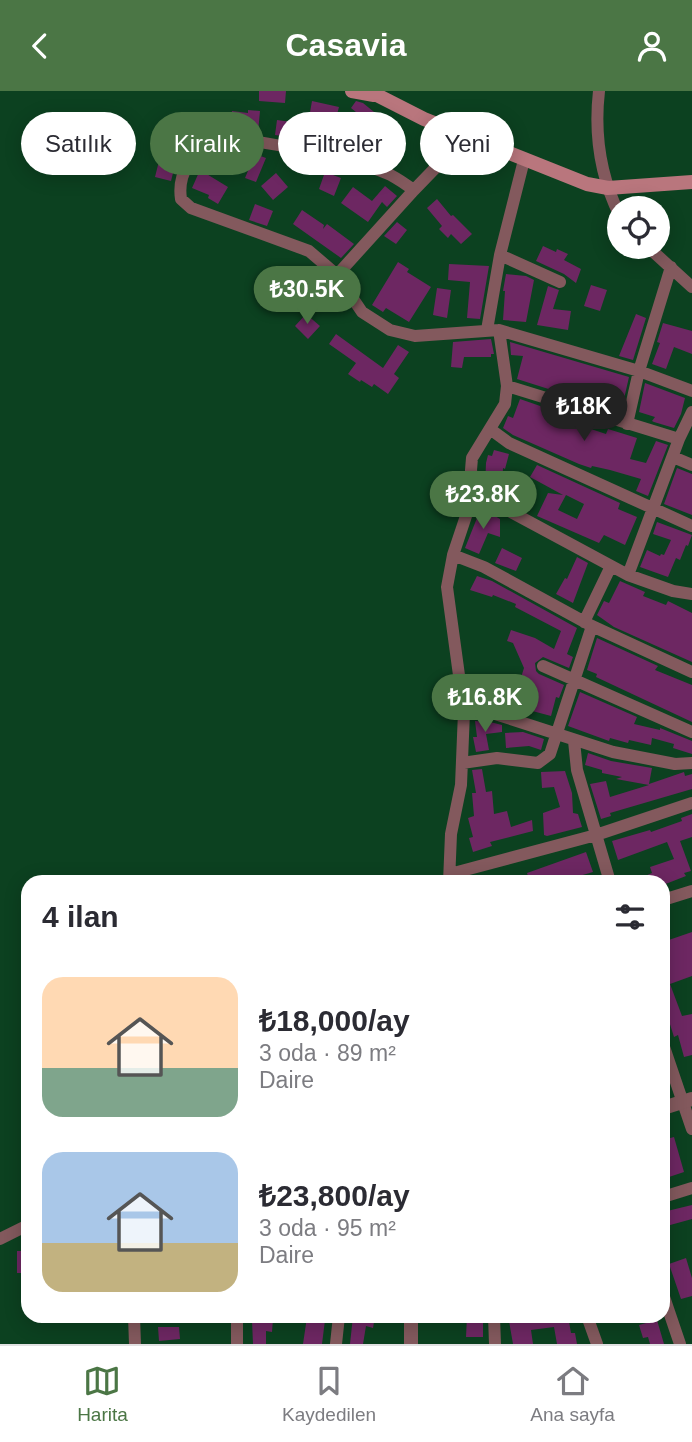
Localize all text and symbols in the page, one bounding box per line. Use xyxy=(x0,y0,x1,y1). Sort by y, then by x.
icon: back xyxy=(21,27,59,65)
text: Casavia xyxy=(286,27,406,63)
icon: person xyxy=(633,27,671,65)
chip: Satılık xyxy=(21,112,136,175)
chip: Kiralık xyxy=(150,112,264,175)
chip: Filtreler xyxy=(278,112,406,175)
chip: Yeni xyxy=(420,112,514,175)
map controls xyxy=(607,196,670,259)
button: locate xyxy=(607,196,670,259)
pin: ₺30.5K xyxy=(250,267,364,326)
text: ₺30.5K xyxy=(270,276,344,302)
pin: ₺18K xyxy=(543,383,625,443)
text: ₺18K xyxy=(556,393,612,419)
pin: ₺23.8K xyxy=(426,471,540,531)
text: ₺23.8K xyxy=(446,481,520,507)
pin: ₺16.8K xyxy=(428,675,542,734)
text: ₺16.8K xyxy=(448,684,522,710)
icon: filters xyxy=(611,898,649,936)
text: 4 ilan xyxy=(42,900,119,933)
text: ₺18,000/ay xyxy=(259,1004,410,1037)
icon: home xyxy=(98,1005,182,1089)
text: 3 oda · 89 m² xyxy=(259,1040,396,1066)
text: Daire xyxy=(259,1067,314,1093)
text: ₺23,800/ay xyxy=(259,1179,410,1212)
icon: home xyxy=(98,1180,182,1264)
text: 3 oda · 95 m² xyxy=(259,1215,396,1241)
text: Daire xyxy=(259,1242,314,1268)
tab: Harita xyxy=(77,1362,128,1426)
tab: Kaydedilen xyxy=(282,1362,376,1426)
tab: Ana sayfa xyxy=(530,1362,615,1426)

